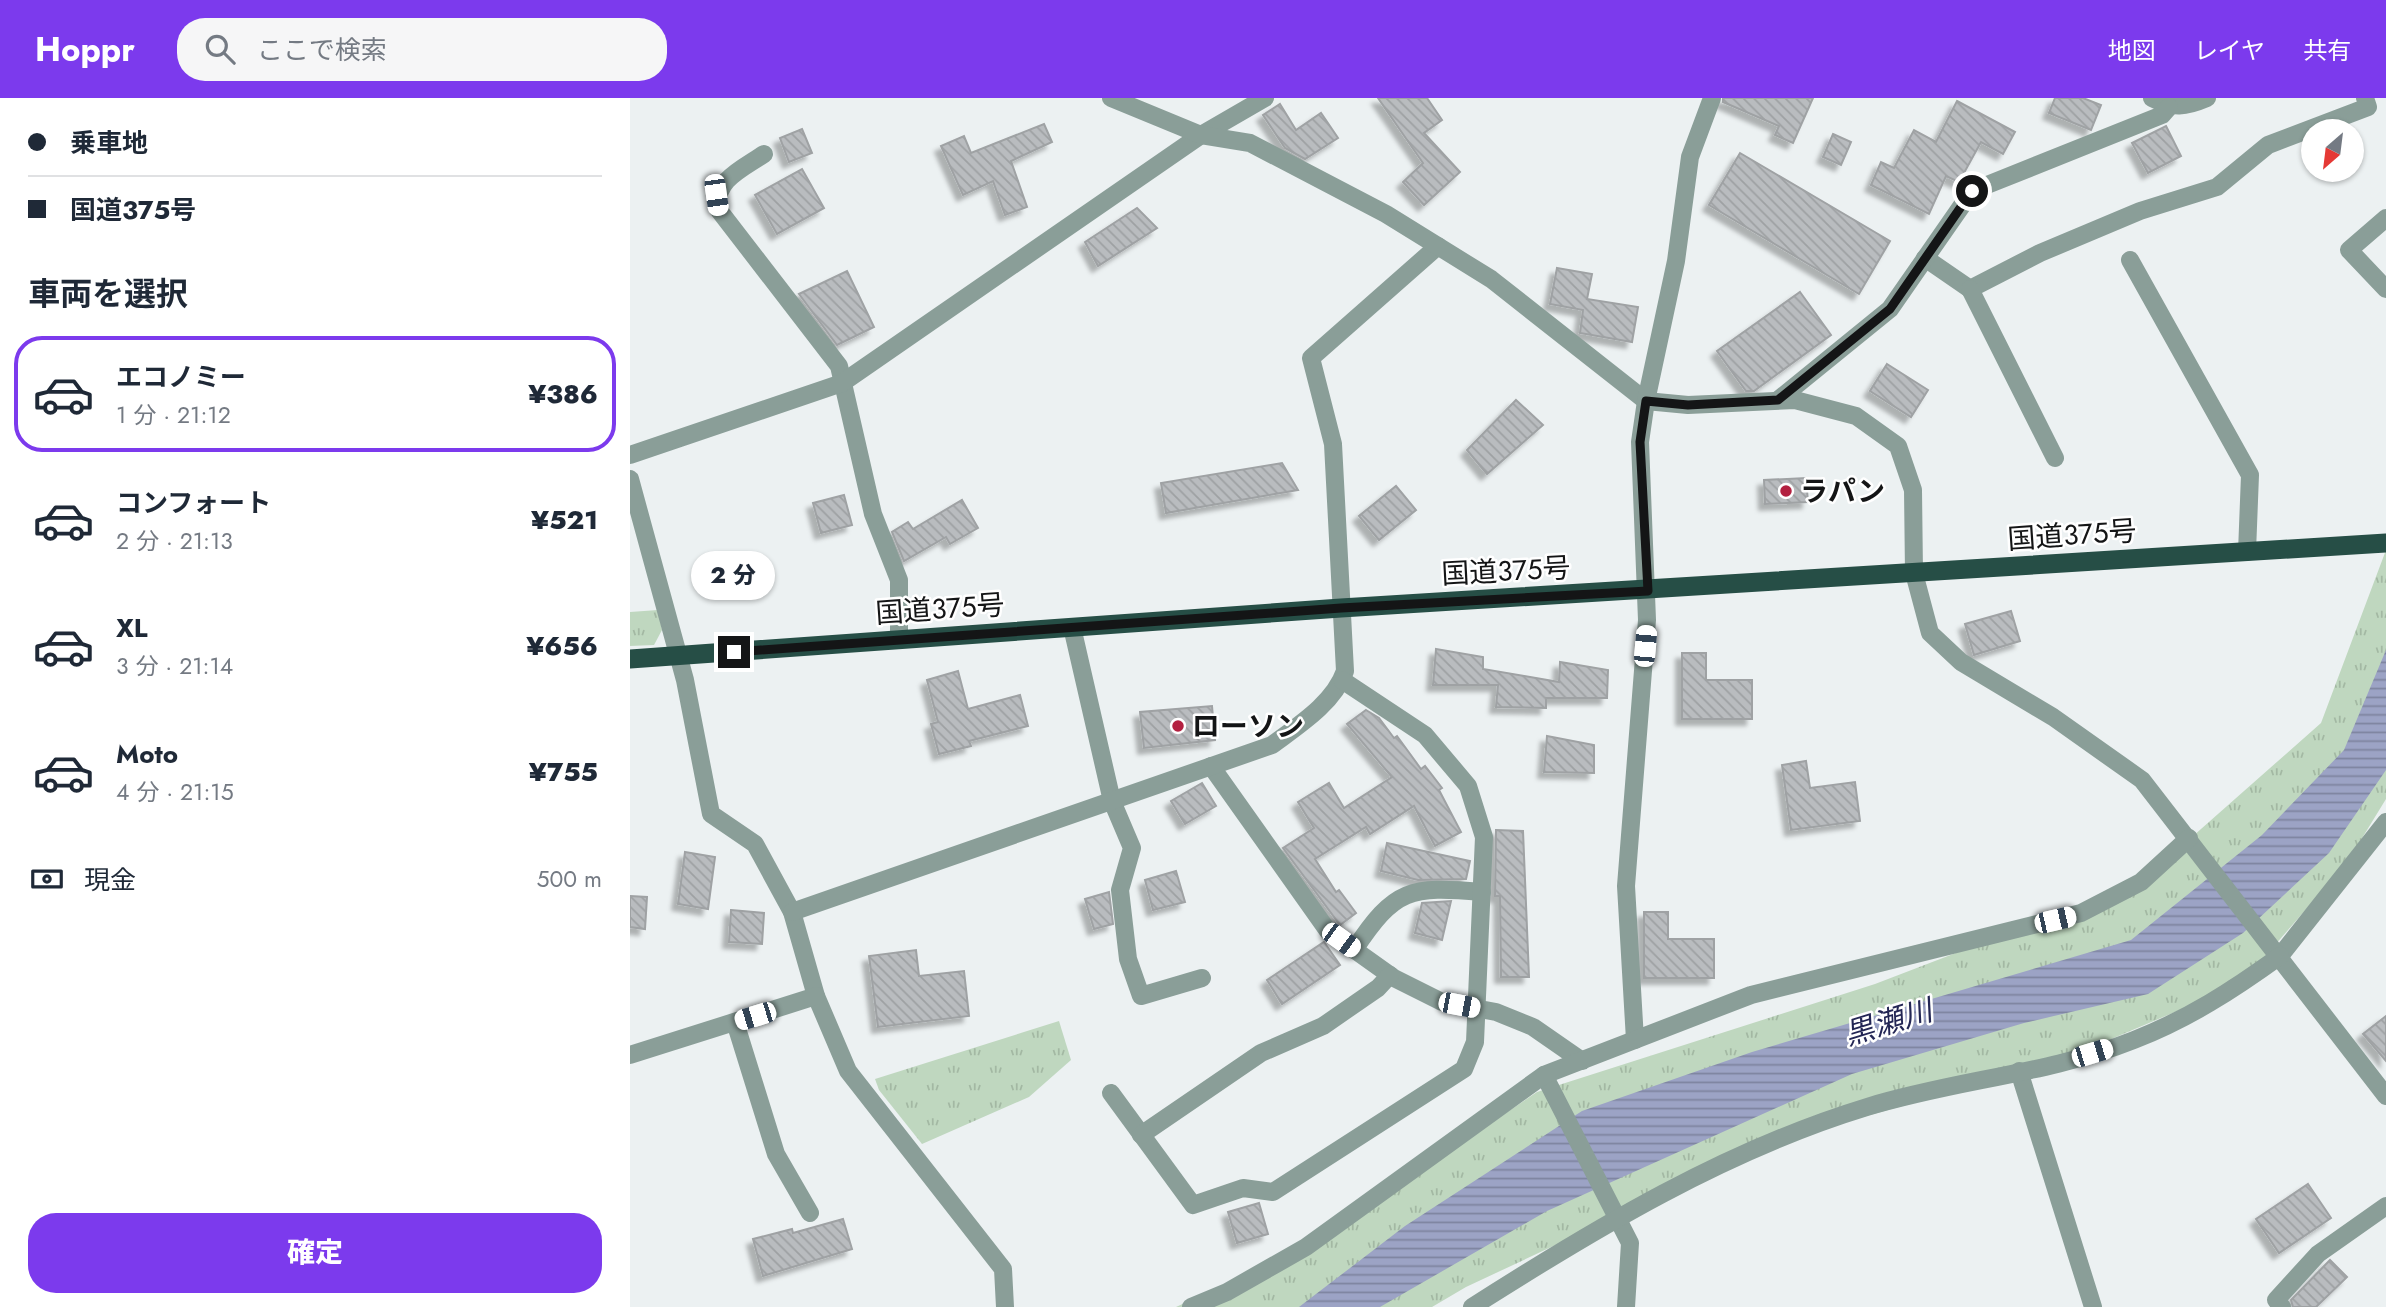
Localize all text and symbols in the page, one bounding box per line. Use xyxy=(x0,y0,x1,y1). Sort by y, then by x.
search box xyxy=(177,18,667,81)
text: Hoppr xyxy=(35,26,135,73)
icon: search xyxy=(201,30,239,68)
text: ここで検索 xyxy=(257,31,387,69)
text: 地図 xyxy=(2108,33,2156,68)
text: レイヤ xyxy=(2194,33,2265,68)
text: 共有 xyxy=(2303,33,2351,68)
north arrow xyxy=(2301,119,2364,182)
map controls xyxy=(2301,119,2364,182)
text: 乗車地 xyxy=(70,124,148,162)
car xyxy=(703,173,730,217)
route start xyxy=(1956,175,1988,207)
text: 国道375号 xyxy=(70,191,196,229)
text: 車両を選択 xyxy=(28,271,188,317)
text: エコノミー xyxy=(116,358,246,396)
icon: car xyxy=(32,363,95,426)
text: ¥386 xyxy=(528,375,598,413)
text: 1 分 · 21:12 xyxy=(116,398,231,432)
place label: ラパン xyxy=(1800,471,1885,512)
marker: ラパン xyxy=(1778,483,1794,499)
text: コンフォート xyxy=(116,484,271,522)
icon: car xyxy=(32,489,95,552)
text: ¥521 xyxy=(531,501,598,539)
street label: 国道375号 xyxy=(2006,510,2138,560)
text: 2 分 · 21:13 xyxy=(116,524,233,558)
street label: 国道375号 xyxy=(1440,547,1572,595)
callout: 2 分 xyxy=(692,550,776,600)
text: 2 分 xyxy=(710,558,756,592)
street label: 国道375号 xyxy=(874,584,1006,634)
text: XL xyxy=(116,609,148,647)
icon: car xyxy=(32,615,95,678)
car xyxy=(1633,624,1658,668)
text: ¥656 xyxy=(526,627,598,665)
route end xyxy=(718,636,750,668)
text: 3 分 · 21:14 xyxy=(116,649,233,683)
place label: ローソン xyxy=(1192,706,1304,747)
marker: ローソン xyxy=(1170,718,1186,734)
text: Moto xyxy=(116,735,178,773)
icon: car xyxy=(32,741,95,804)
text: ¥755 xyxy=(529,753,598,791)
text: 4 分 · 21:15 xyxy=(116,775,234,809)
icon: cash xyxy=(28,860,66,898)
text: 現金 xyxy=(84,861,136,899)
text: 500 m xyxy=(537,862,602,896)
car xyxy=(2033,905,2078,935)
car xyxy=(1318,919,1365,961)
water label: 黒瀬川 xyxy=(1839,987,1940,1056)
car xyxy=(1437,991,1482,1019)
car xyxy=(732,1000,779,1032)
car xyxy=(2069,1037,2116,1069)
button: 確定 xyxy=(28,1213,602,1293)

